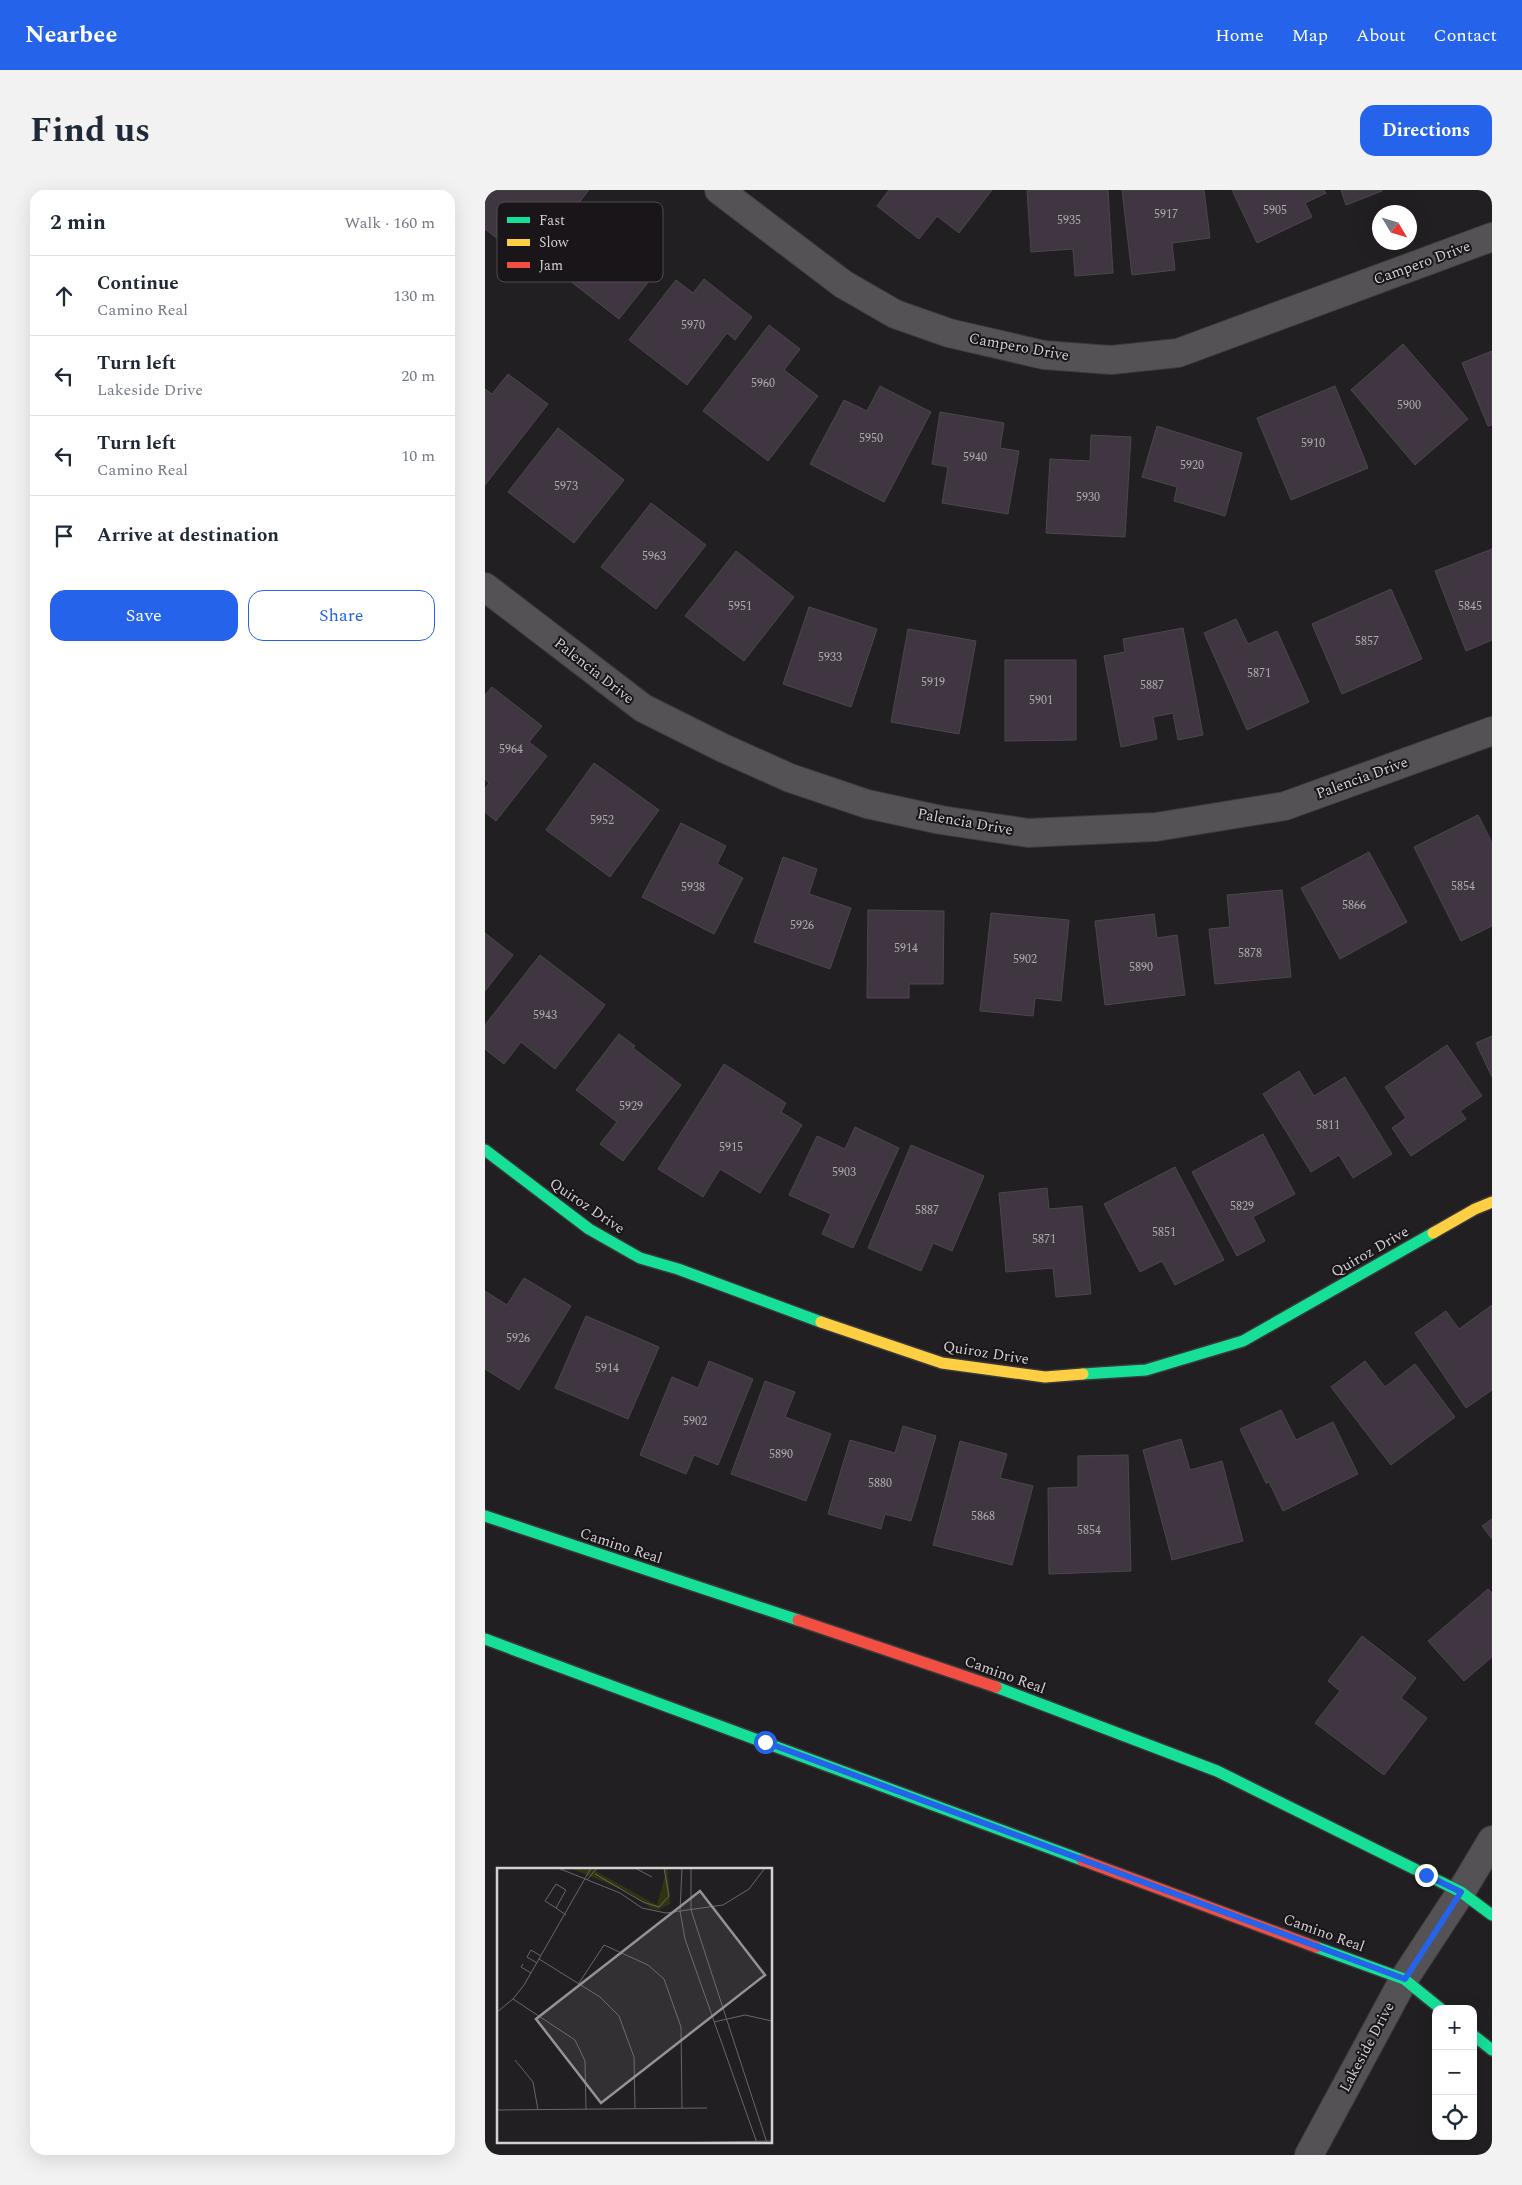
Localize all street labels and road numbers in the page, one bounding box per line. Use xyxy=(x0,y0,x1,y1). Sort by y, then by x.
street label: Campero Drive xyxy=(1370,235,1474,291)
street label: Campero Drive xyxy=(967,327,1071,367)
street label: Palencia Drive xyxy=(549,632,639,710)
street label: Palencia Drive xyxy=(1313,751,1411,805)
street label: Palencia Drive xyxy=(915,802,1015,842)
street label: Quiroz Drive xyxy=(545,1172,629,1240)
street label: Quiroz Drive xyxy=(1327,1220,1413,1284)
street label: Quiroz Drive xyxy=(941,1335,1031,1371)
street label: Camino Real xyxy=(577,1522,665,1570)
street label: Camino Real xyxy=(961,1650,1049,1700)
street label: Camino Real xyxy=(1280,1908,1368,1958)
street label: Lakeside Drive xyxy=(1334,1998,1400,2096)

